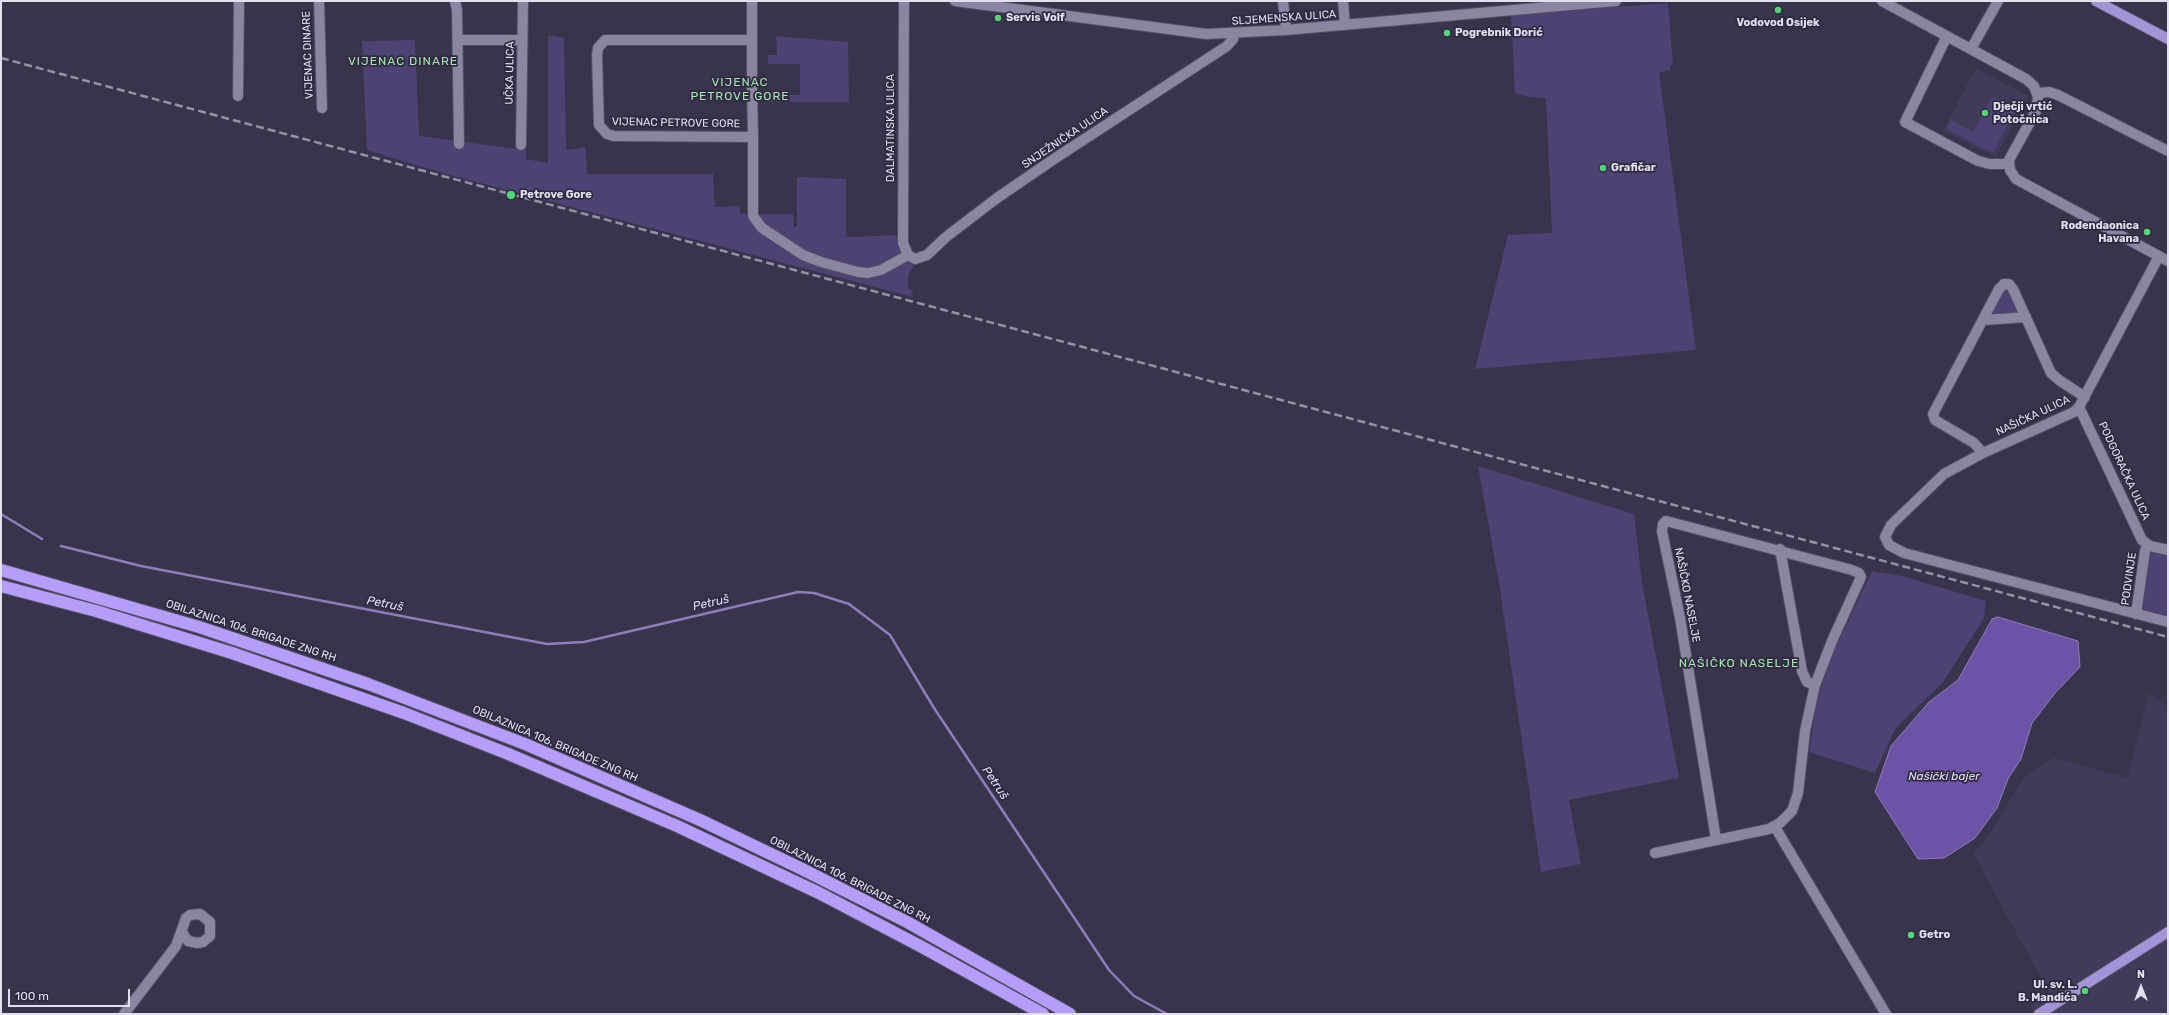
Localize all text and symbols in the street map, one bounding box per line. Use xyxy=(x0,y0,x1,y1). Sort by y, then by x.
marker: Vodovod Osijek xyxy=(1773,5,1783,15)
street label: SLJEMENSKA ULICA xyxy=(1231,8,1337,28)
street label: VIJENAC DINARE xyxy=(300,11,316,99)
place label: Servis Volf xyxy=(1006,11,1065,25)
marker: Servis Volf xyxy=(993,13,1003,23)
place label: Vodovod Osijek xyxy=(1737,16,1819,30)
place label: Pogrebnik Dorić xyxy=(1455,26,1543,40)
marker: Pogrebnik Dorić xyxy=(1442,28,1452,38)
street label: UČKA ULICA xyxy=(503,41,517,105)
district label: VIJENAC DINARE xyxy=(348,55,458,69)
street label: DALMATINSKA ULICA xyxy=(884,74,898,182)
district label: VIJENAC PETROVE GORE xyxy=(690,76,790,104)
place label: Dječji vrtić Potočnica xyxy=(1993,100,2052,126)
street label: SNJEŽNIČKA ULICA xyxy=(1019,104,1111,172)
marker: Dječji vrtić Potočnica xyxy=(1980,108,1990,118)
street label: VIJENAC PETROVE GORE xyxy=(612,115,740,131)
place label: Grafičar xyxy=(1611,161,1656,175)
marker: Grafičar xyxy=(1598,163,1608,173)
place label: Petrove Gore xyxy=(520,188,592,202)
marker: Petrove Gore xyxy=(505,189,517,201)
place label: Rođendaonica Havana xyxy=(2061,219,2139,245)
marker: Rođendaonica Havana xyxy=(2142,227,2152,237)
street label: NAŠIČKA ULICA xyxy=(1994,393,2072,439)
street label: PODGORAČKA ULICA xyxy=(2095,420,2153,522)
street label: NAŠIČKO NASELJE xyxy=(1671,546,1703,644)
street label: PODVINJE xyxy=(2119,552,2139,606)
water label: Petruš xyxy=(691,592,731,614)
water label: Petruš xyxy=(366,593,404,615)
street label: OBILAZNICA 106. BRIGADE ZNG RH xyxy=(164,597,338,665)
district label: NAŠIČKO NASELJE xyxy=(1679,657,1799,671)
street label: OBILAZNICA 106. BRIGADE ZNG RH xyxy=(470,703,640,785)
water label: Petruš xyxy=(979,764,1011,802)
water label: Našički bajer xyxy=(1908,770,1980,784)
street label: OBILAZNICA 106. BRIGADE ZNG RH xyxy=(768,834,932,926)
place label: Getro xyxy=(1919,928,1950,942)
marker: Getro xyxy=(1906,930,1916,940)
north arrow xyxy=(2121,967,2161,1007)
text: N xyxy=(2137,968,2145,981)
place label: Ul. sv. L. B. Mandića xyxy=(2018,978,2077,1004)
scale bar xyxy=(10,981,132,1007)
marker: Ul. sv. L. B. Mandića xyxy=(2080,986,2090,996)
text: 100 m xyxy=(15,989,49,1003)

